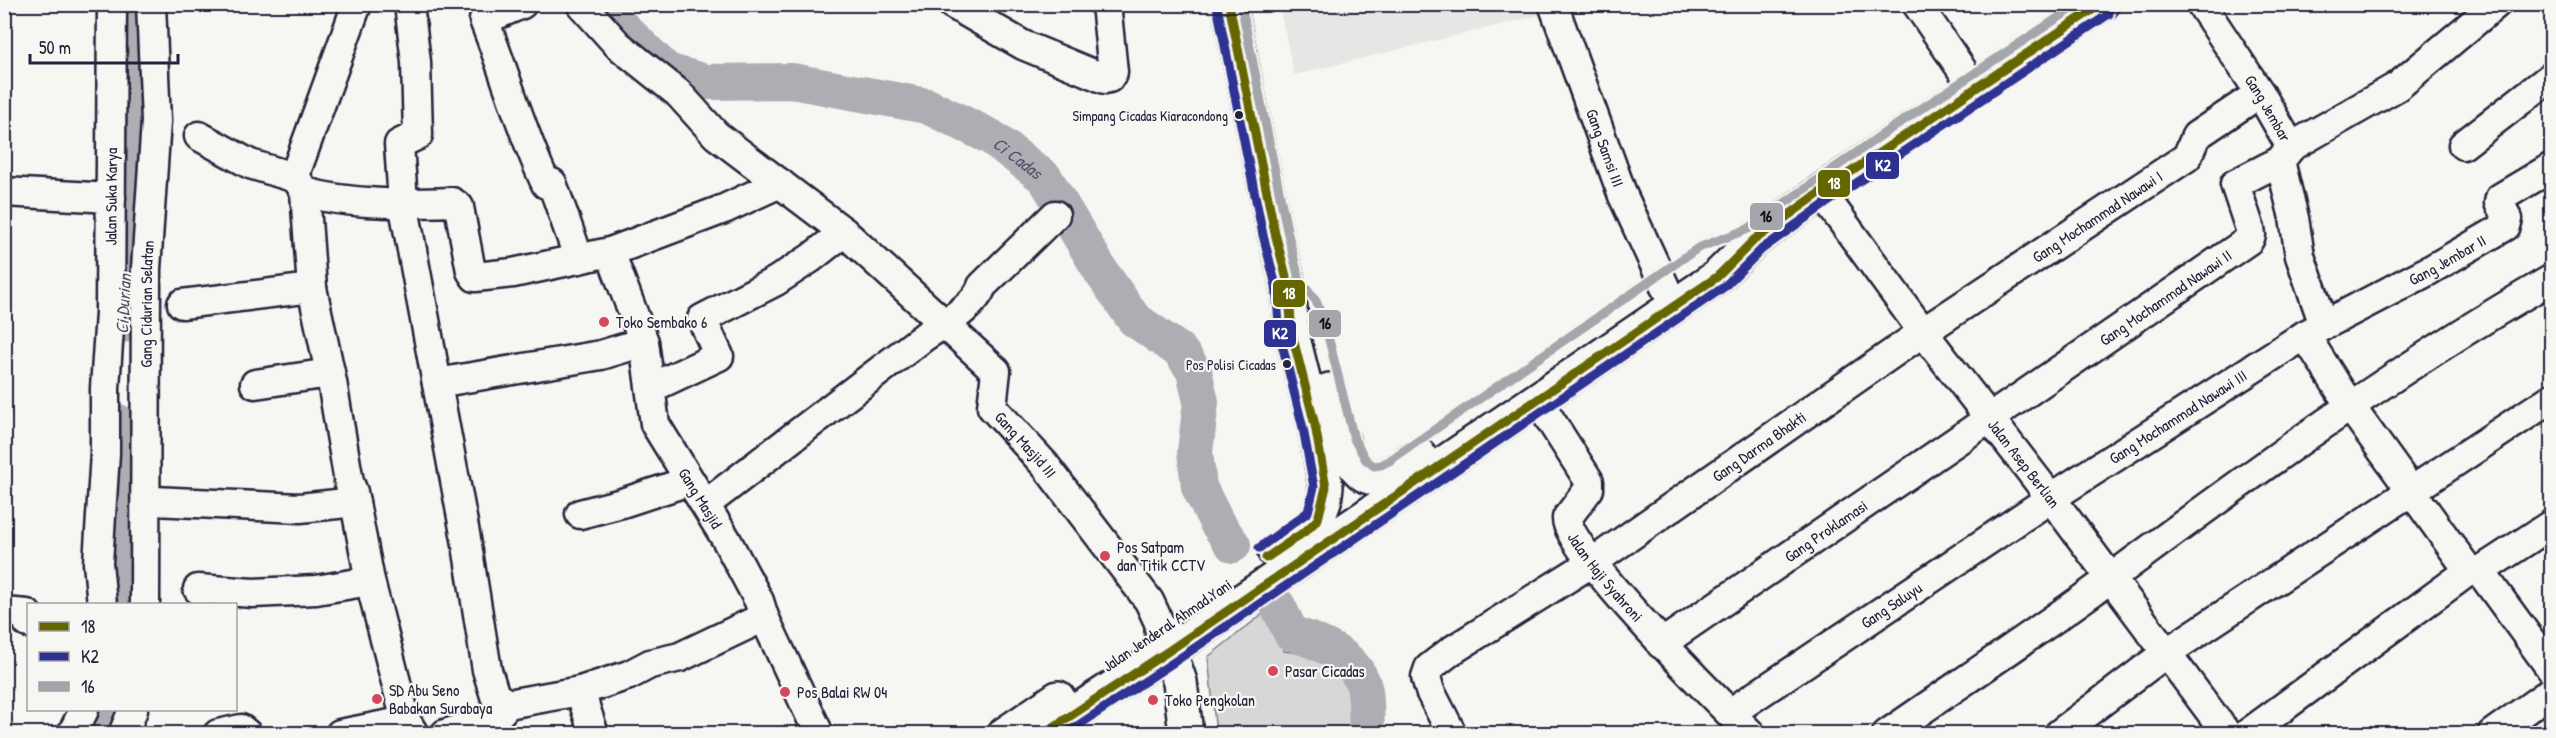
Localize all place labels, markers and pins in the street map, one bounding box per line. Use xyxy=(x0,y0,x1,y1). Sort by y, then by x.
place label: Simpang Cicadas Kiaracondong xyxy=(1072,106,1228,126)
marker: Simpang Cicadas Kiaracondong xyxy=(1233,109,1245,121)
place label: Toko Sembako 6 xyxy=(616,311,707,333)
marker: Toko Sembako 6 xyxy=(597,315,611,329)
place label: Pos Polisi Cicadas xyxy=(1186,355,1276,374)
marker: Pos Polisi Cicadas xyxy=(1281,358,1293,370)
place label: Pos Satpam dan Titik CCTV xyxy=(1117,536,1205,576)
marker: Pos Satpam dan Titik CCTV xyxy=(1098,549,1112,563)
place label: Pasar Cicadas xyxy=(1285,660,1365,682)
marker: Pasar Cicadas xyxy=(1266,664,1280,678)
place label: SD Abu Seno Babakan Surabaya xyxy=(389,679,492,719)
place label: Pos Balai RW 04 xyxy=(797,681,887,703)
marker: Pos Balai RW 04 xyxy=(778,685,792,699)
place label: Toko Pengkolan xyxy=(1165,689,1255,711)
marker: SD Abu Seno Babakan Surabaya xyxy=(370,692,384,706)
marker: Toko Pengkolan xyxy=(1146,693,1160,707)

